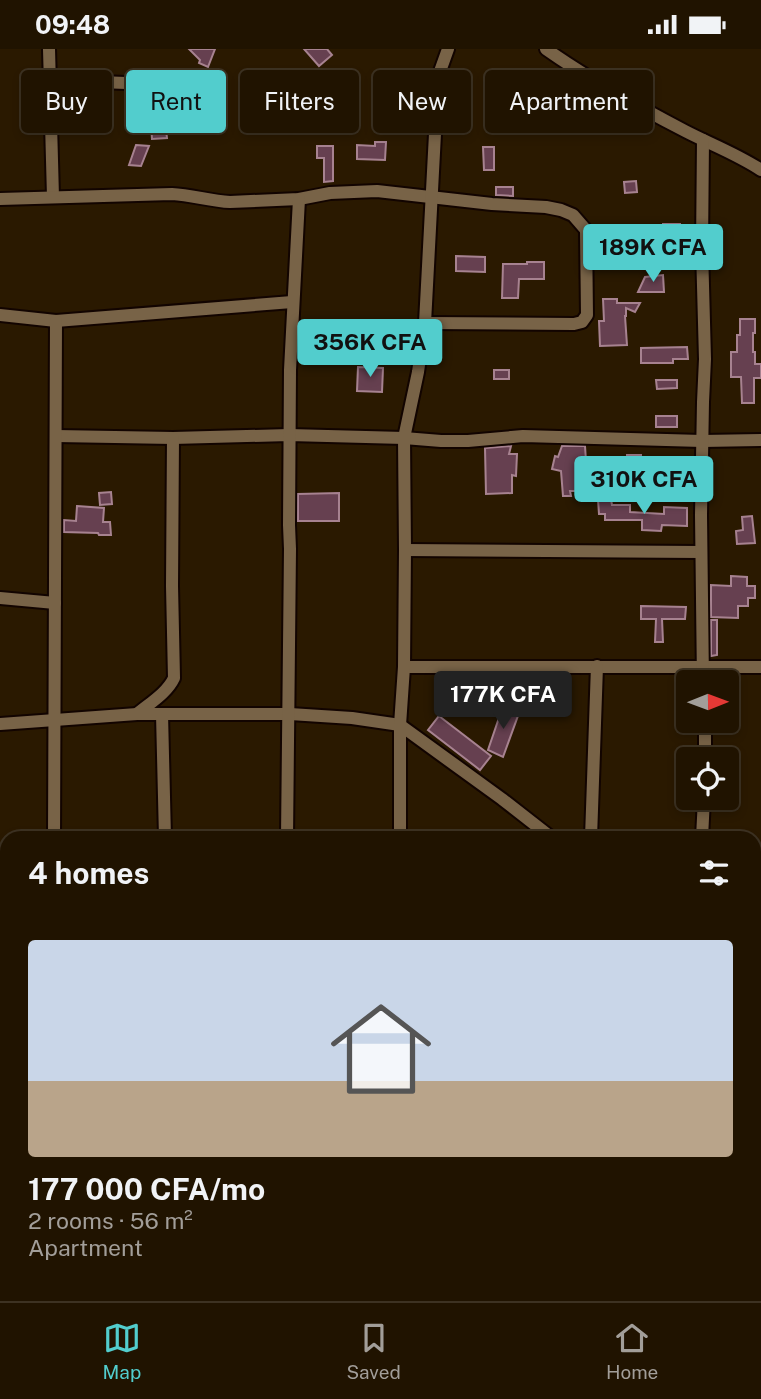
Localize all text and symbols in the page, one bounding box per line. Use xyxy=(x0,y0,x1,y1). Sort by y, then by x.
text: 09:48 xyxy=(35,9,110,40)
chip: Buy xyxy=(21,70,112,133)
chip: Rent xyxy=(126,70,226,133)
chip: Filters xyxy=(240,70,359,133)
chip: New xyxy=(373,70,471,133)
chip: Apartment xyxy=(485,70,653,133)
pin: 189K CFA xyxy=(581,225,725,284)
text: 189K CFA xyxy=(599,233,707,260)
pin: 356K CFA xyxy=(298,319,442,379)
text: 356K CFA xyxy=(313,328,427,355)
pin: 310K CFA xyxy=(572,456,716,516)
text: 310K CFA xyxy=(590,465,698,492)
north arrow xyxy=(676,670,738,733)
map controls xyxy=(676,670,739,810)
pin: 177K CFA xyxy=(431,671,575,731)
text: 177K CFA xyxy=(450,680,556,707)
button: locate xyxy=(676,747,739,810)
icon: filters xyxy=(695,854,733,892)
text: 4 homes xyxy=(28,855,149,891)
icon: home xyxy=(318,986,444,1112)
text: 177 000 CFA/mo xyxy=(28,1171,265,1207)
text: 2 rooms · 56 m² xyxy=(28,1207,193,1234)
text: Apartment xyxy=(28,1234,143,1261)
tab: Map xyxy=(103,1319,141,1383)
tab: Saved xyxy=(346,1319,401,1383)
tab: Home xyxy=(606,1319,658,1383)

